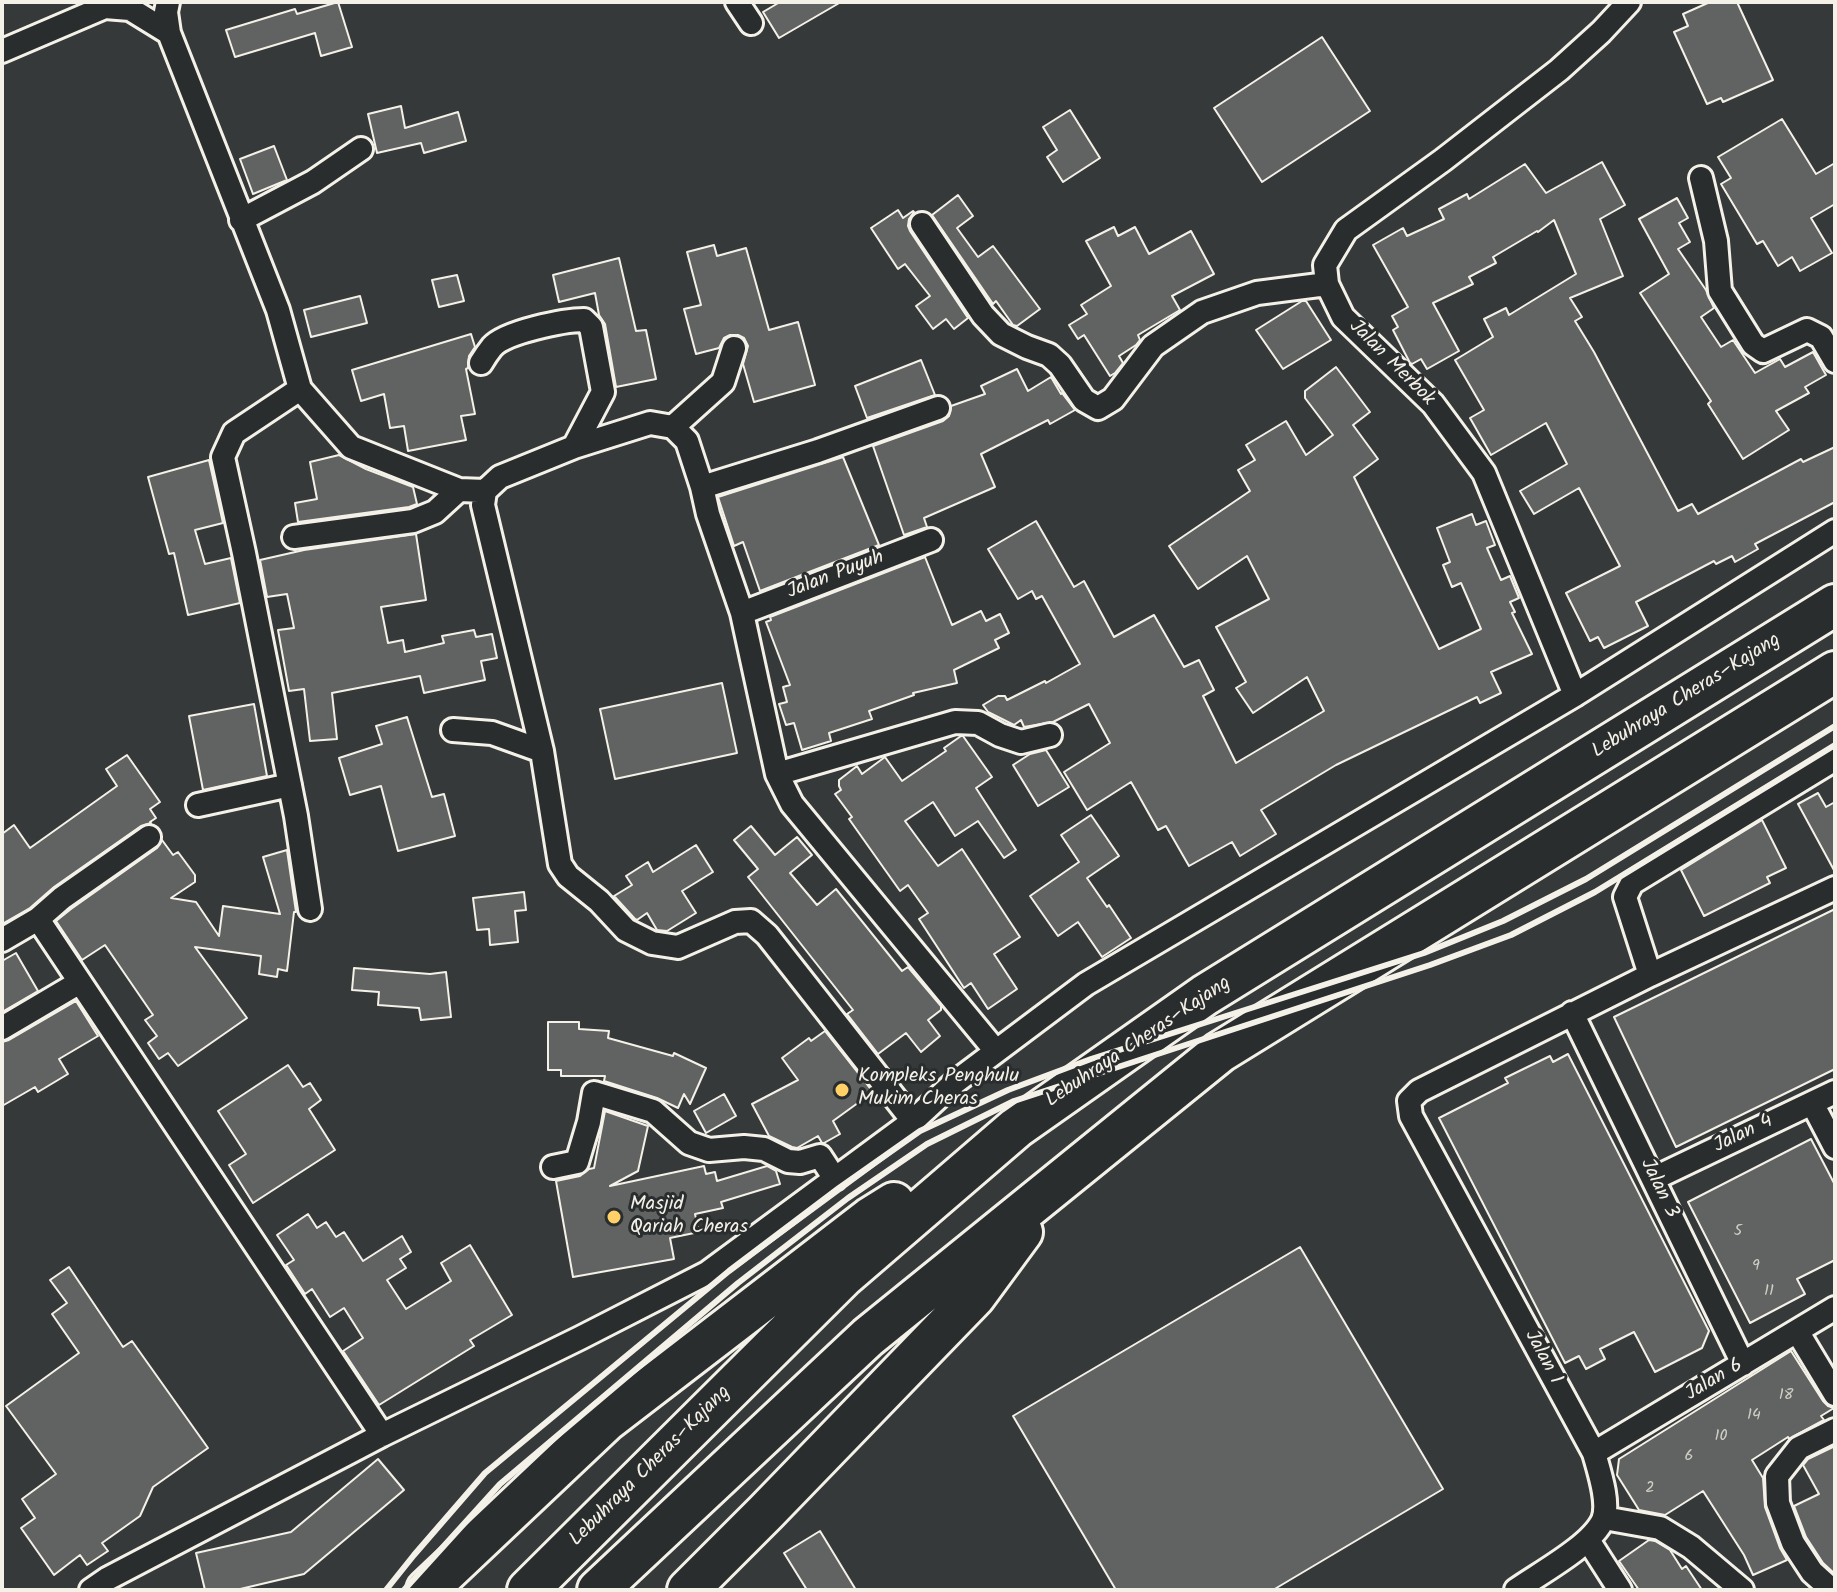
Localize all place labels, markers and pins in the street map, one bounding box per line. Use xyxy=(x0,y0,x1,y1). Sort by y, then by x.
place label: Kompleks Penghulu Mukim Cheras xyxy=(858,1066,1019,1113)
marker: Kompleks Penghulu Mukim Cheras xyxy=(833,1081,851,1099)
place label: Masjid Qariah Cheras xyxy=(630,1194,748,1241)
marker: Masjid Qariah Cheras xyxy=(605,1208,623,1226)

